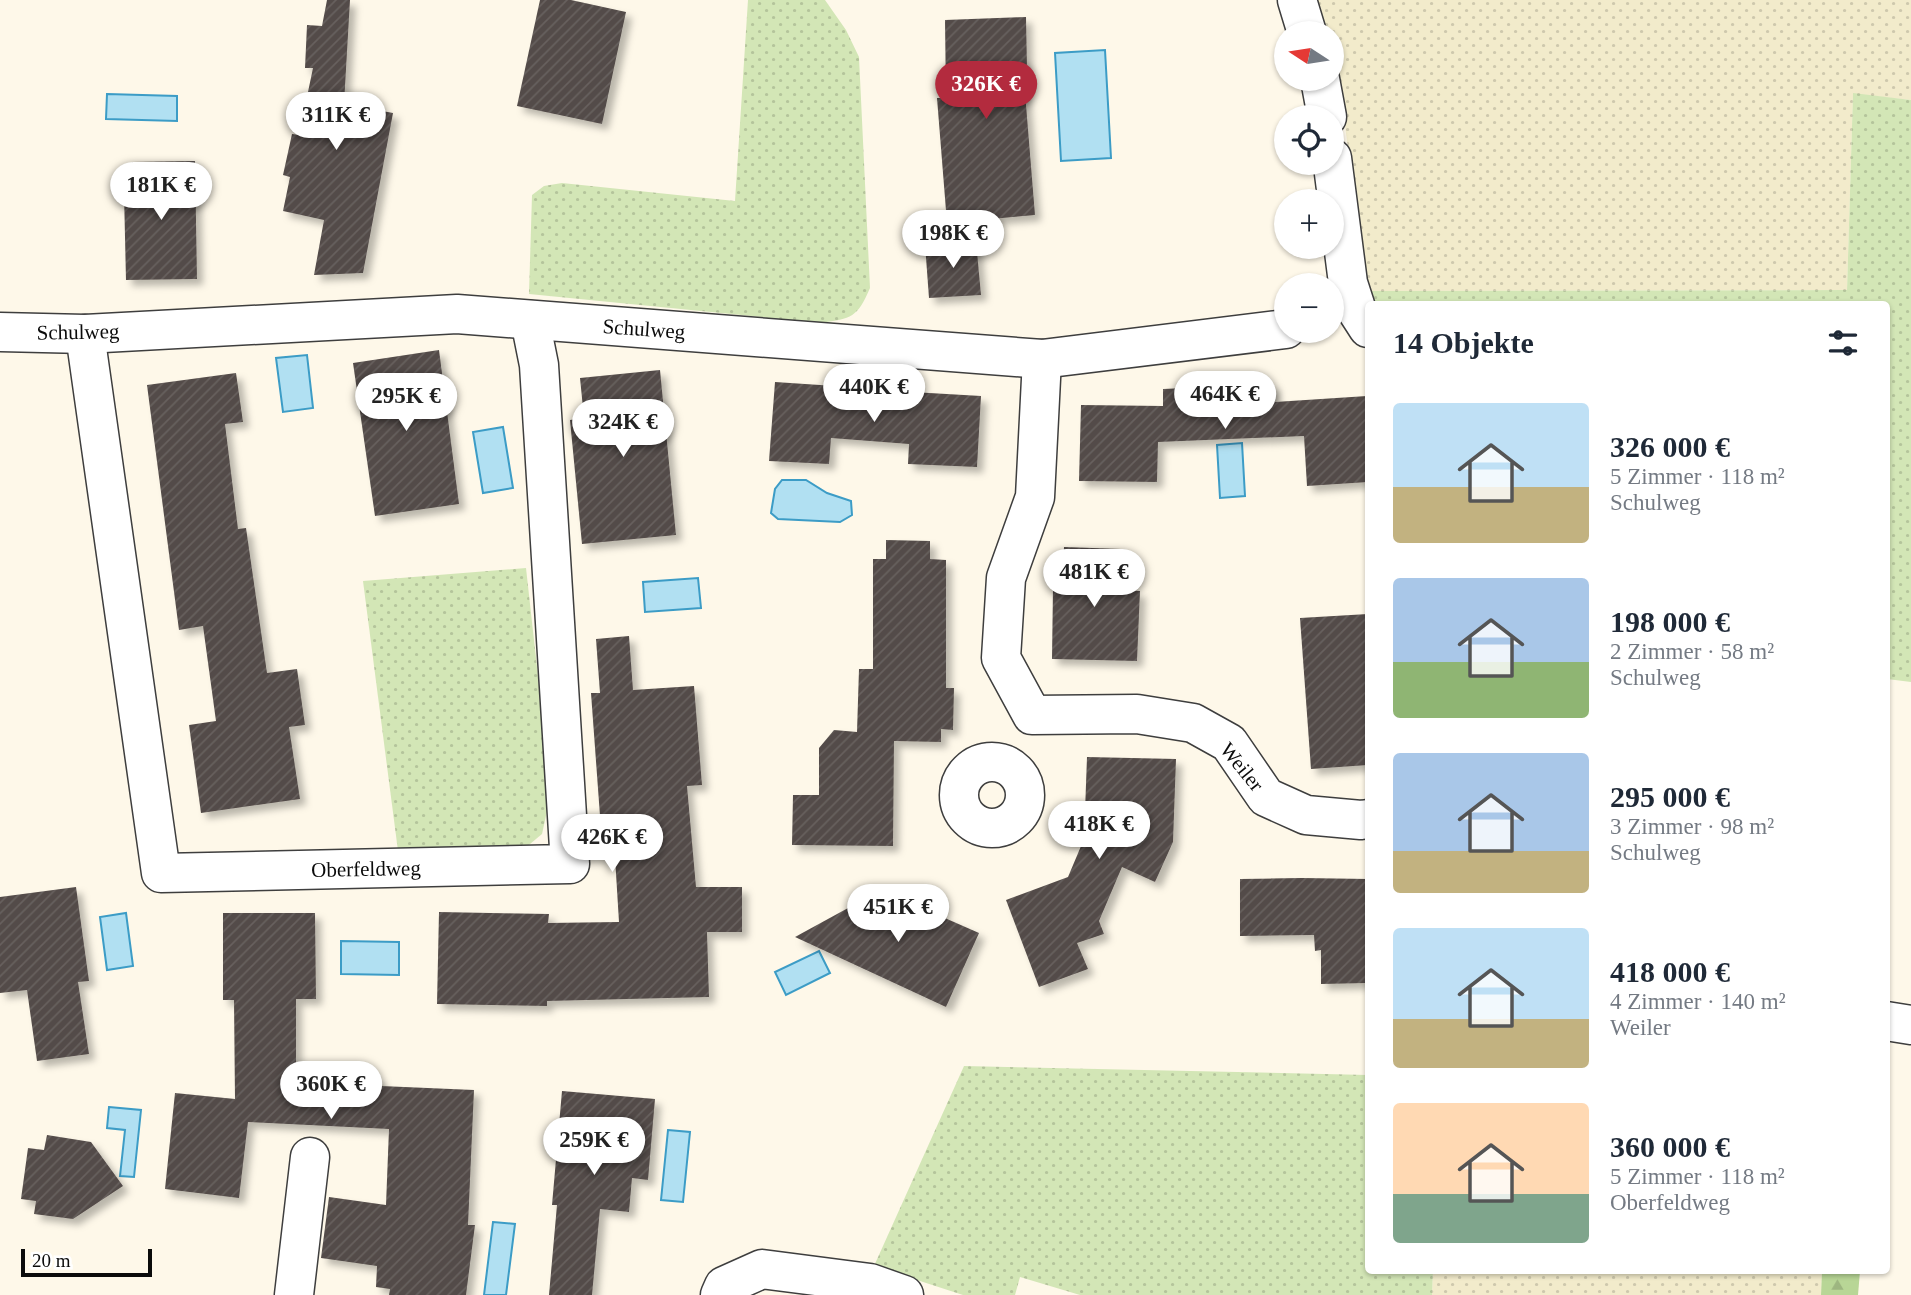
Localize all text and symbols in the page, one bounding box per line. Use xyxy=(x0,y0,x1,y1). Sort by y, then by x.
north arrow xyxy=(1274,21,1344,91)
map controls xyxy=(1274,21,1344,343)
pin: 326K € xyxy=(929,61,1043,121)
text: 326K € xyxy=(951,71,1021,96)
pin: 311K € xyxy=(279,92,393,152)
text: 311K € xyxy=(302,102,370,127)
button: locate xyxy=(1274,105,1344,175)
pin: 181K € xyxy=(104,162,218,222)
text: 181K € xyxy=(126,172,196,197)
button: + xyxy=(1274,189,1344,259)
pin: 198K € xyxy=(896,210,1010,270)
text: 198K € xyxy=(918,220,988,245)
button: − xyxy=(1274,273,1344,343)
street label: Schulweg xyxy=(602,314,687,344)
street label: Schulweg xyxy=(36,319,120,345)
icon: filters xyxy=(1824,324,1862,362)
text: 14 Objekte xyxy=(1393,326,1534,359)
pin: 440K € xyxy=(817,364,931,424)
pin: 464K € xyxy=(1168,372,1282,431)
pin: 295K € xyxy=(349,374,463,433)
text: 440K € xyxy=(839,374,909,399)
text: 464K € xyxy=(1190,381,1260,406)
text: 295K € xyxy=(371,383,441,408)
pin: 324K € xyxy=(566,400,680,459)
text: 324K € xyxy=(588,409,658,434)
text: 326 000 € xyxy=(1610,430,1730,463)
icon: home xyxy=(1449,431,1533,515)
text: 5 Zimmer · 118 m² xyxy=(1610,464,1785,489)
text: Schulweg xyxy=(1610,490,1701,515)
pin: 481K € xyxy=(1037,550,1151,609)
text: 481K € xyxy=(1059,559,1129,584)
text: 198 000 € xyxy=(1610,605,1730,638)
icon: home xyxy=(1449,606,1533,690)
text: 2 Zimmer · 58 m² xyxy=(1610,639,1774,664)
text: Schulweg xyxy=(1610,665,1701,690)
street label: Weiler xyxy=(1215,738,1269,796)
text: 295 000 € xyxy=(1610,780,1730,813)
icon: home xyxy=(1449,781,1533,865)
pin: 418K € xyxy=(1042,802,1156,861)
text: 418K € xyxy=(1064,811,1134,836)
pin: 426K € xyxy=(555,814,669,874)
text: 3 Zimmer · 98 m² xyxy=(1610,814,1774,839)
text: 426K € xyxy=(577,824,647,849)
text: Schulweg xyxy=(1610,840,1701,865)
street label: Oberfeldweg xyxy=(311,856,422,882)
pin: 451K € xyxy=(841,884,955,944)
text: 451K € xyxy=(863,894,933,919)
text: 418 000 € xyxy=(1610,955,1730,988)
icon: home xyxy=(1449,956,1533,1040)
text: 4 Zimmer · 140 m² xyxy=(1610,989,1786,1014)
text: Weiler xyxy=(1610,1015,1671,1040)
pin: 360K € xyxy=(274,1062,388,1121)
text: 360K € xyxy=(296,1071,366,1096)
pin: 259K € xyxy=(537,1118,651,1177)
text: 259K € xyxy=(559,1127,629,1152)
text: 360 000 € xyxy=(1610,1130,1730,1163)
icon: home xyxy=(1449,1131,1533,1215)
text: 5 Zimmer · 118 m² xyxy=(1610,1164,1785,1189)
text: Oberfeldweg xyxy=(1610,1190,1730,1215)
scale bar xyxy=(21,1246,152,1278)
text: 20 m xyxy=(32,1250,71,1271)

